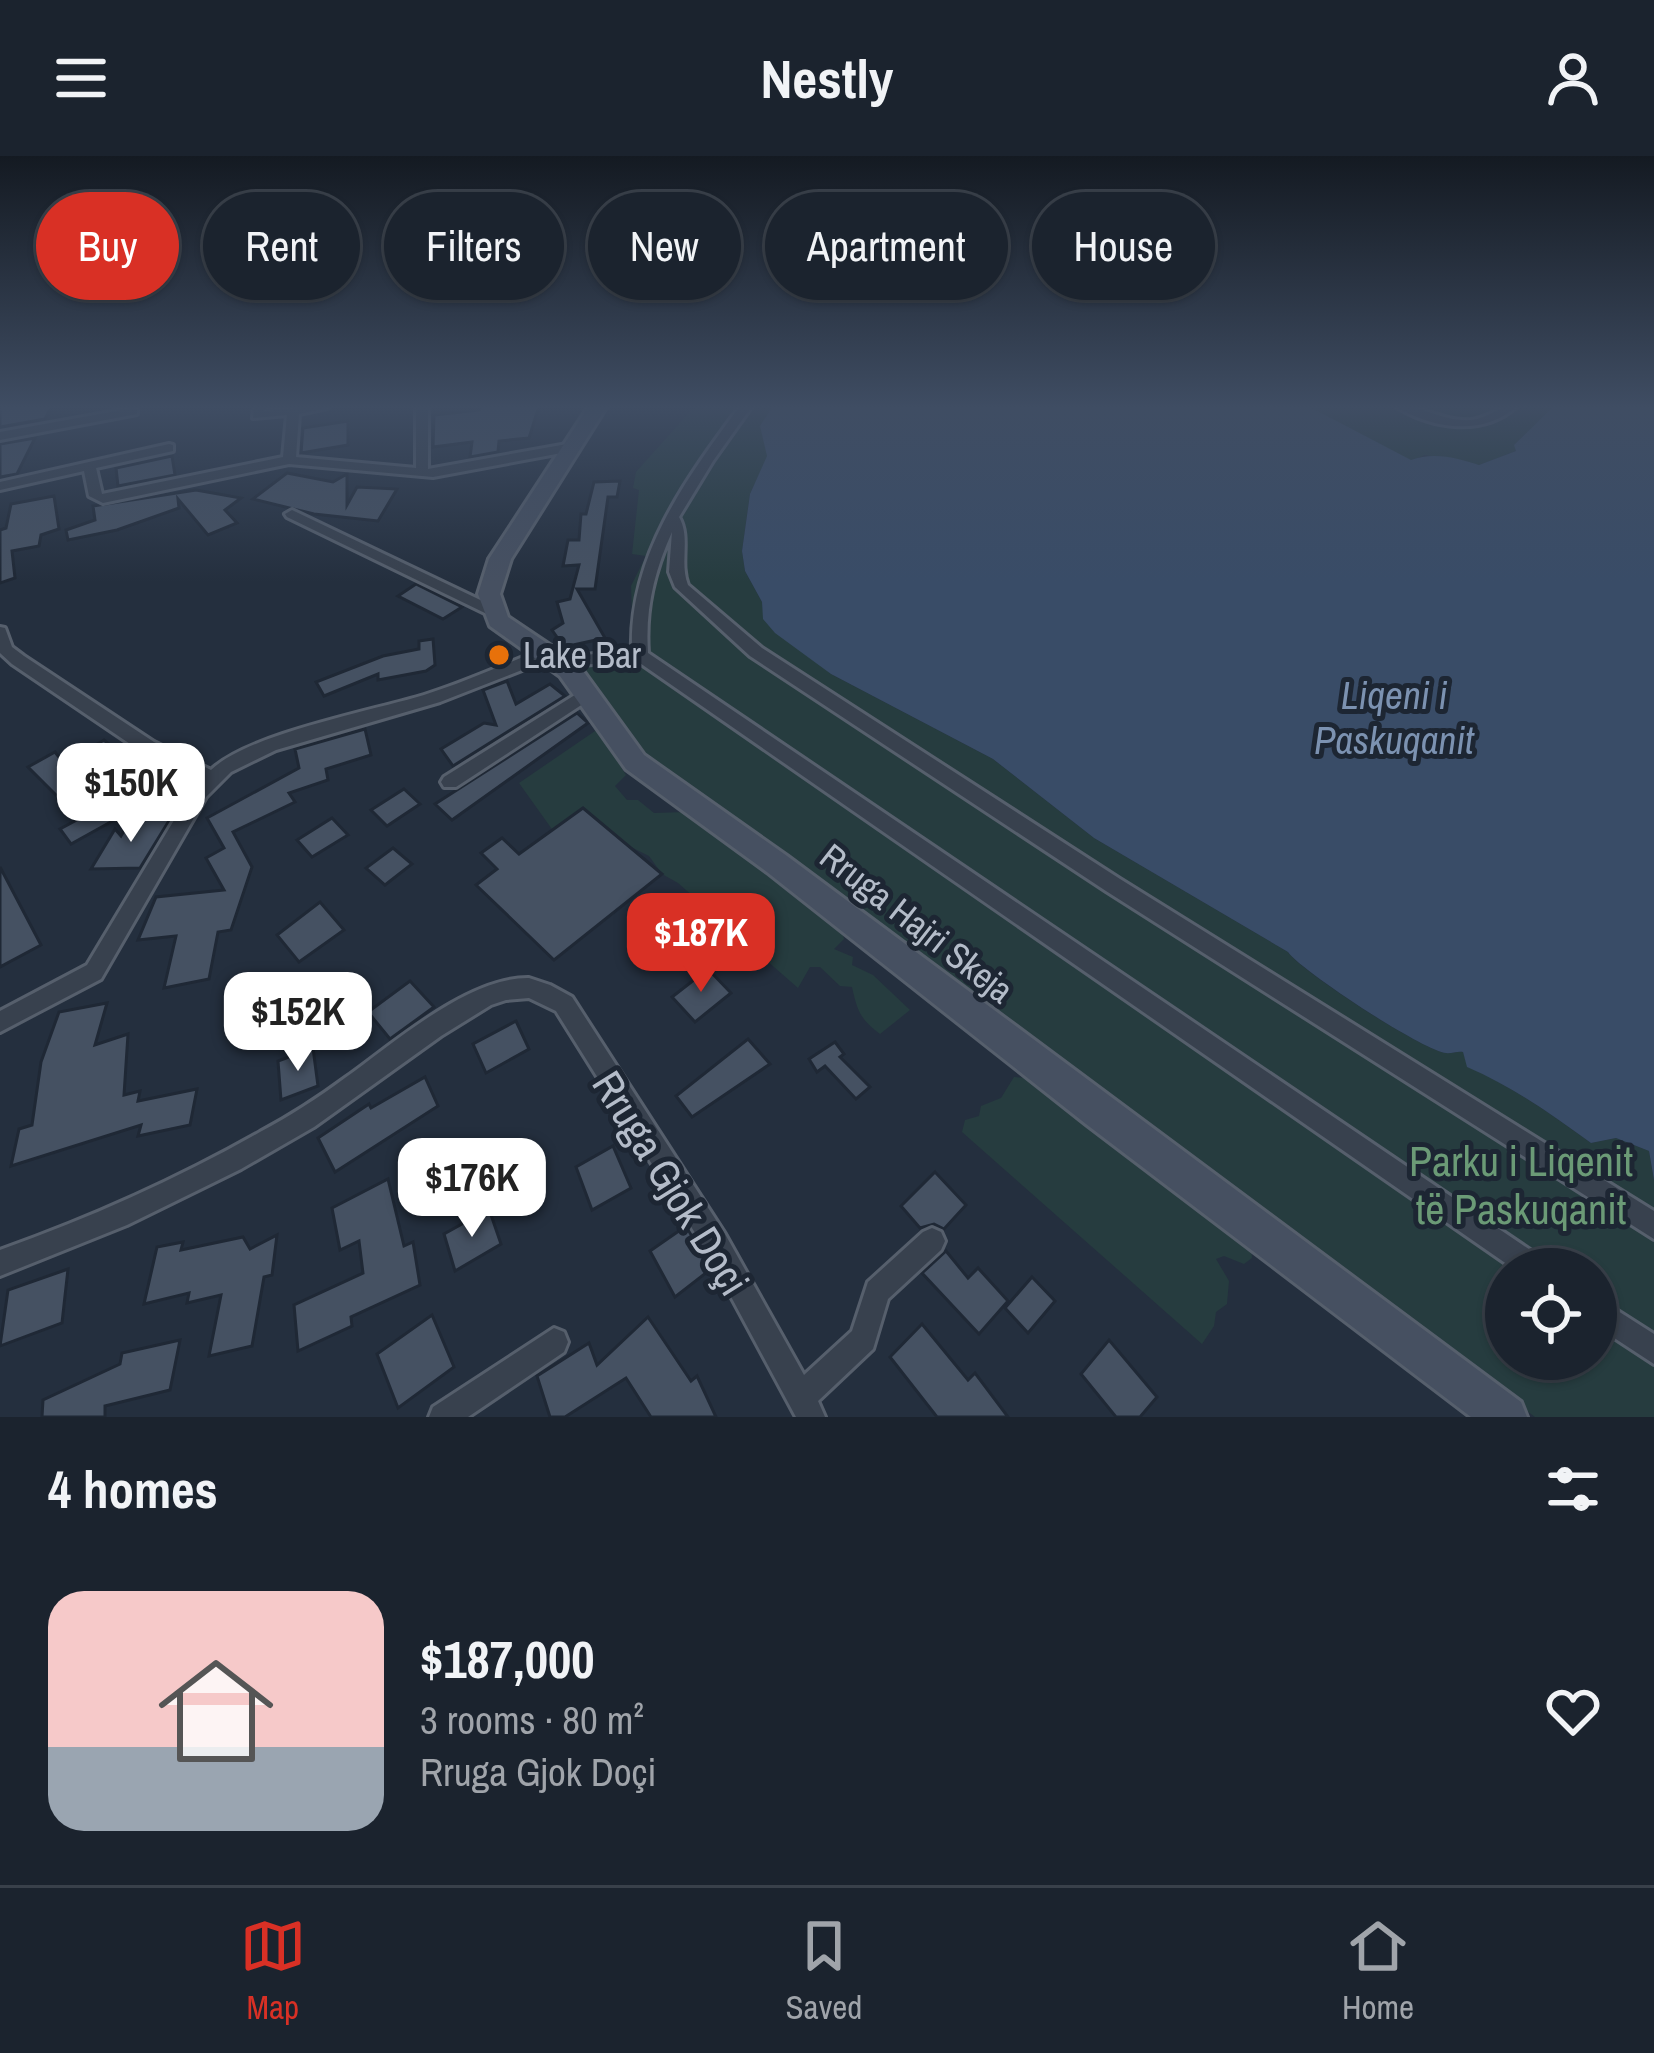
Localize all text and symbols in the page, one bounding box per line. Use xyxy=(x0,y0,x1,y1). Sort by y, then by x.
text: Nestly xyxy=(761,42,893,115)
icon: menu xyxy=(48,45,114,111)
icon: person xyxy=(1540,45,1606,111)
chip: Buy xyxy=(36,192,179,300)
chip: Rent xyxy=(203,192,360,300)
chip: Filters xyxy=(384,192,564,300)
chip: New xyxy=(588,192,741,300)
chip: Apartment xyxy=(765,192,1008,300)
chip: House xyxy=(1032,192,1215,300)
place label: Lake Bar xyxy=(523,631,641,679)
marker: Lake Bar xyxy=(486,642,512,668)
water label: Liqeni i Paskuqanit xyxy=(1314,669,1475,766)
pin: $150K xyxy=(47,743,215,845)
text: $150K xyxy=(84,756,178,808)
street label: Rruga Hajri Skeja xyxy=(810,832,1024,1014)
pin: $187K xyxy=(617,893,785,995)
text: $187K xyxy=(654,906,748,958)
pin: $152K xyxy=(214,972,382,1074)
text: $152K xyxy=(251,985,345,1037)
street label: Rruga Gjok Doçi xyxy=(580,1060,762,1306)
park label: Parku i Liqenit të Paskuqanit xyxy=(1409,1133,1633,1237)
pin: $176K xyxy=(388,1138,556,1240)
text: $176K xyxy=(425,1151,519,1203)
map controls xyxy=(1485,1248,1617,1380)
button: locate xyxy=(1485,1248,1617,1380)
text: 4 homes xyxy=(48,1455,218,1524)
icon: filters xyxy=(1540,1456,1606,1522)
text: $187,000 xyxy=(420,1625,594,1694)
icon: home xyxy=(144,1639,288,1783)
icon: heart xyxy=(1540,1678,1606,1744)
text: 3 rooms · 80 m² xyxy=(420,1694,644,1746)
text: Rruga Gjok Doçi xyxy=(420,1746,656,1798)
tab: Map xyxy=(240,1913,306,2029)
tab: Saved xyxy=(786,1913,862,2029)
tab: Home xyxy=(1342,1913,1414,2029)

